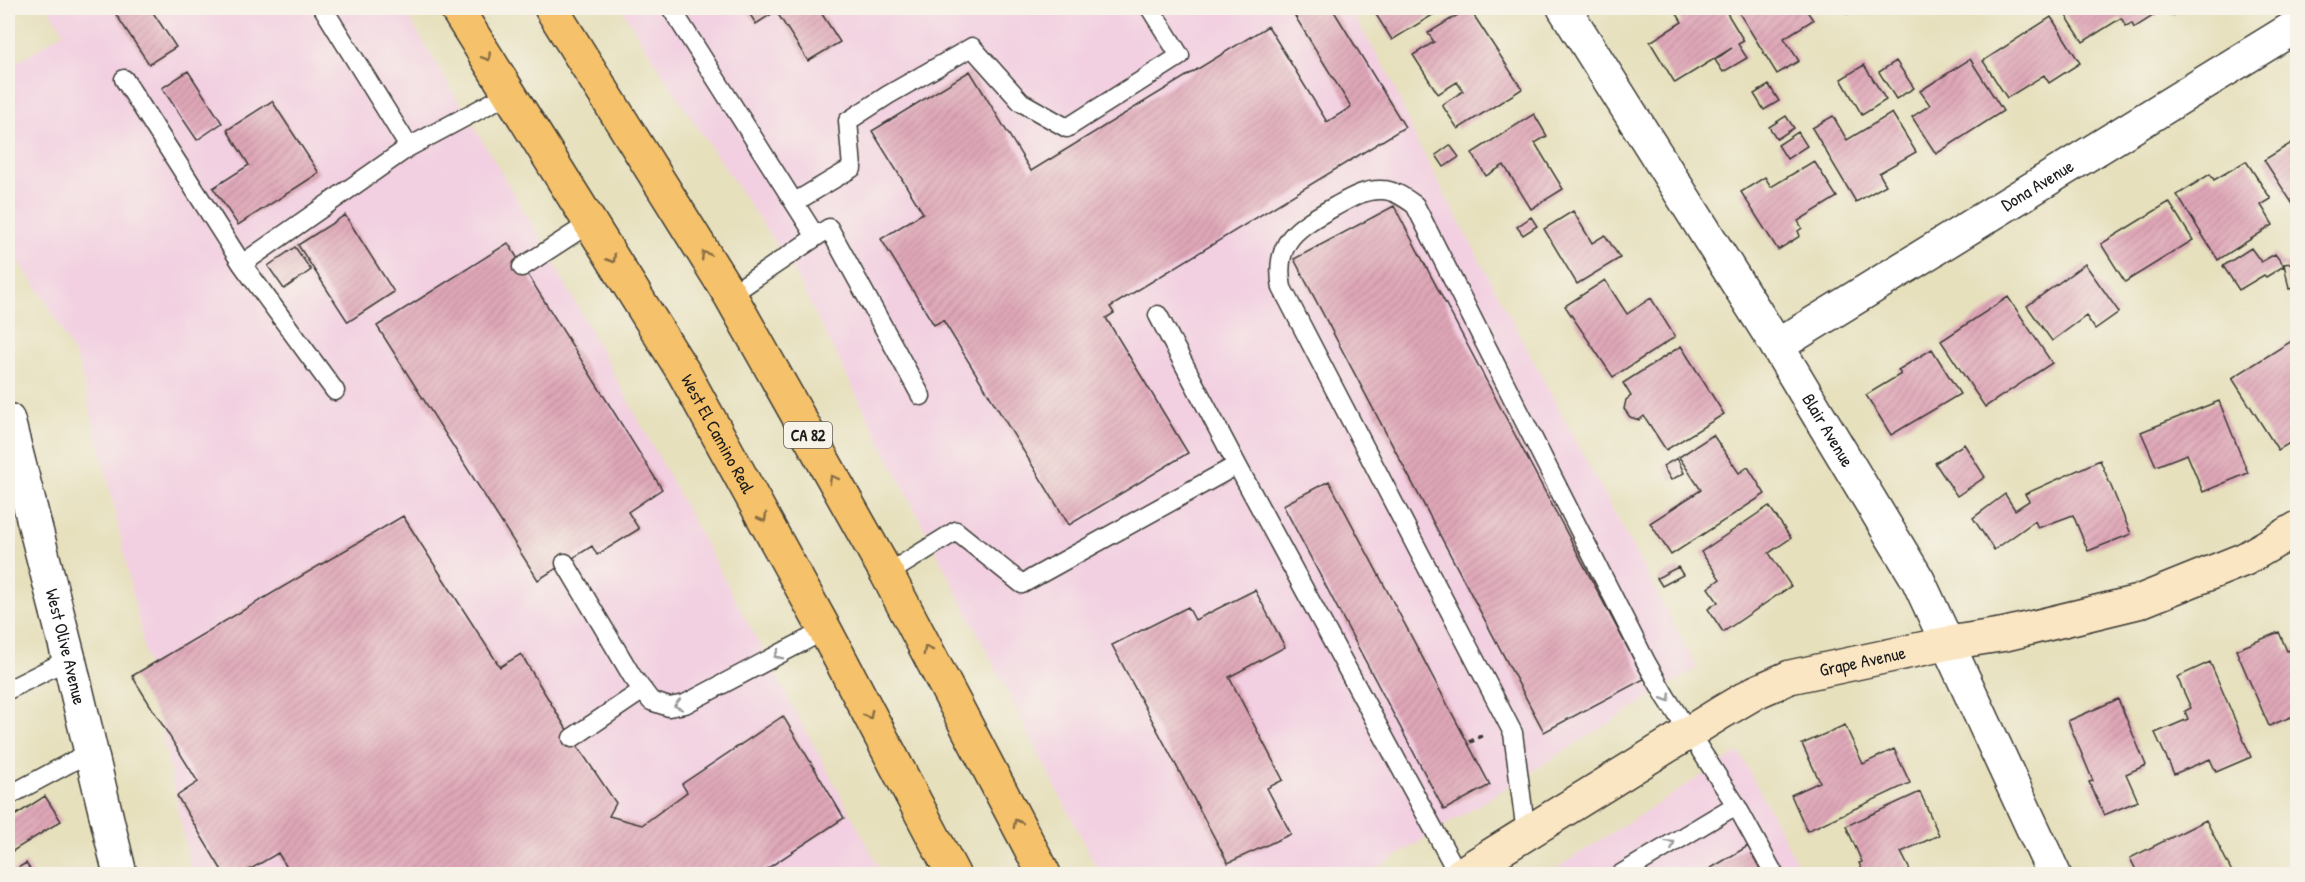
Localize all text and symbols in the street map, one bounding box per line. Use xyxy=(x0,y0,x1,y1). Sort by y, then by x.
one-way arrow xyxy=(480,51,492,61)
street label: Dona Avenue xyxy=(1996,153,2078,217)
one-way arrow xyxy=(701,251,712,262)
one-way arrow xyxy=(605,252,616,263)
street label: West El Camino Real xyxy=(675,370,761,498)
street label: Blair Avenue xyxy=(1796,389,1860,472)
road number: CA 82 xyxy=(784,422,832,448)
one-way arrow xyxy=(829,475,840,485)
one-way arrow xyxy=(756,512,767,522)
street label: West Olive Avenue xyxy=(40,586,92,707)
street label: Grape Avenue xyxy=(1817,640,1908,682)
one-way arrow xyxy=(922,645,934,656)
one-way arrow xyxy=(773,648,784,659)
one-way arrow xyxy=(1660,692,1671,702)
one-way arrow xyxy=(673,698,683,711)
one-way arrow xyxy=(862,708,873,719)
one-way arrow xyxy=(1013,818,1024,829)
one-way arrow xyxy=(1665,839,1675,851)

